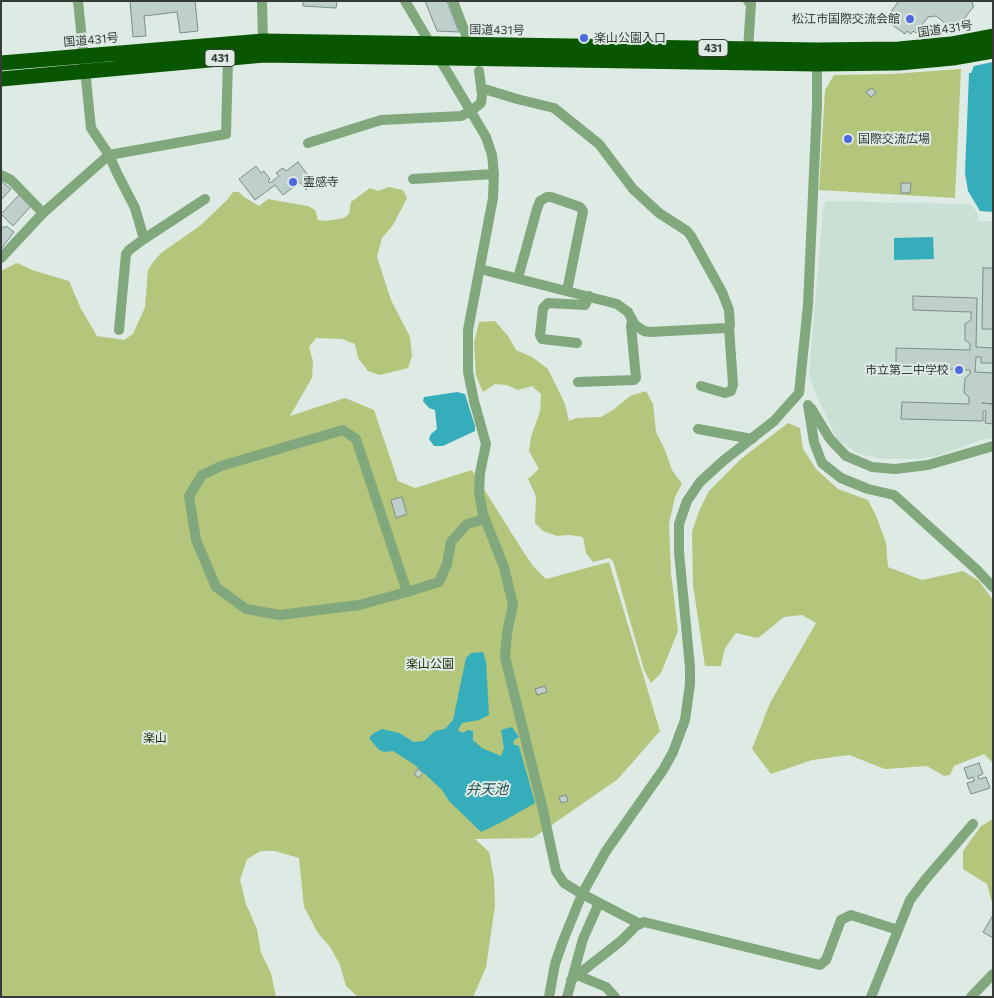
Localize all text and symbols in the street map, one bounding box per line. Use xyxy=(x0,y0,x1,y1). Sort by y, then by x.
place label: 松江市国際交流会館 xyxy=(792,12,900,26)
marker: 松江市国際交流会館 xyxy=(904,13,916,25)
street label: 国道431号 xyxy=(917,18,973,40)
street label: 国道431号 xyxy=(469,22,525,38)
street label: 国道431号 xyxy=(63,30,119,50)
place label: 楽山公園入口 xyxy=(594,31,666,45)
marker: 楽山公園入口 xyxy=(578,32,590,44)
road number: 431 xyxy=(698,40,728,56)
road number: 431 xyxy=(205,49,235,66)
place label: 国際交流広場 xyxy=(858,132,930,146)
marker: 国際交流広場 xyxy=(842,133,854,145)
place label: 霊感寺 xyxy=(303,175,339,189)
marker: 霊感寺 xyxy=(287,176,299,188)
place label: 市立第二中学校 xyxy=(865,363,949,377)
marker: 市立第二中学校 xyxy=(953,364,965,376)
park label: 楽山公園 xyxy=(406,657,454,671)
park label: 楽山 xyxy=(143,731,167,745)
water label: 弁天池 xyxy=(466,781,508,797)

